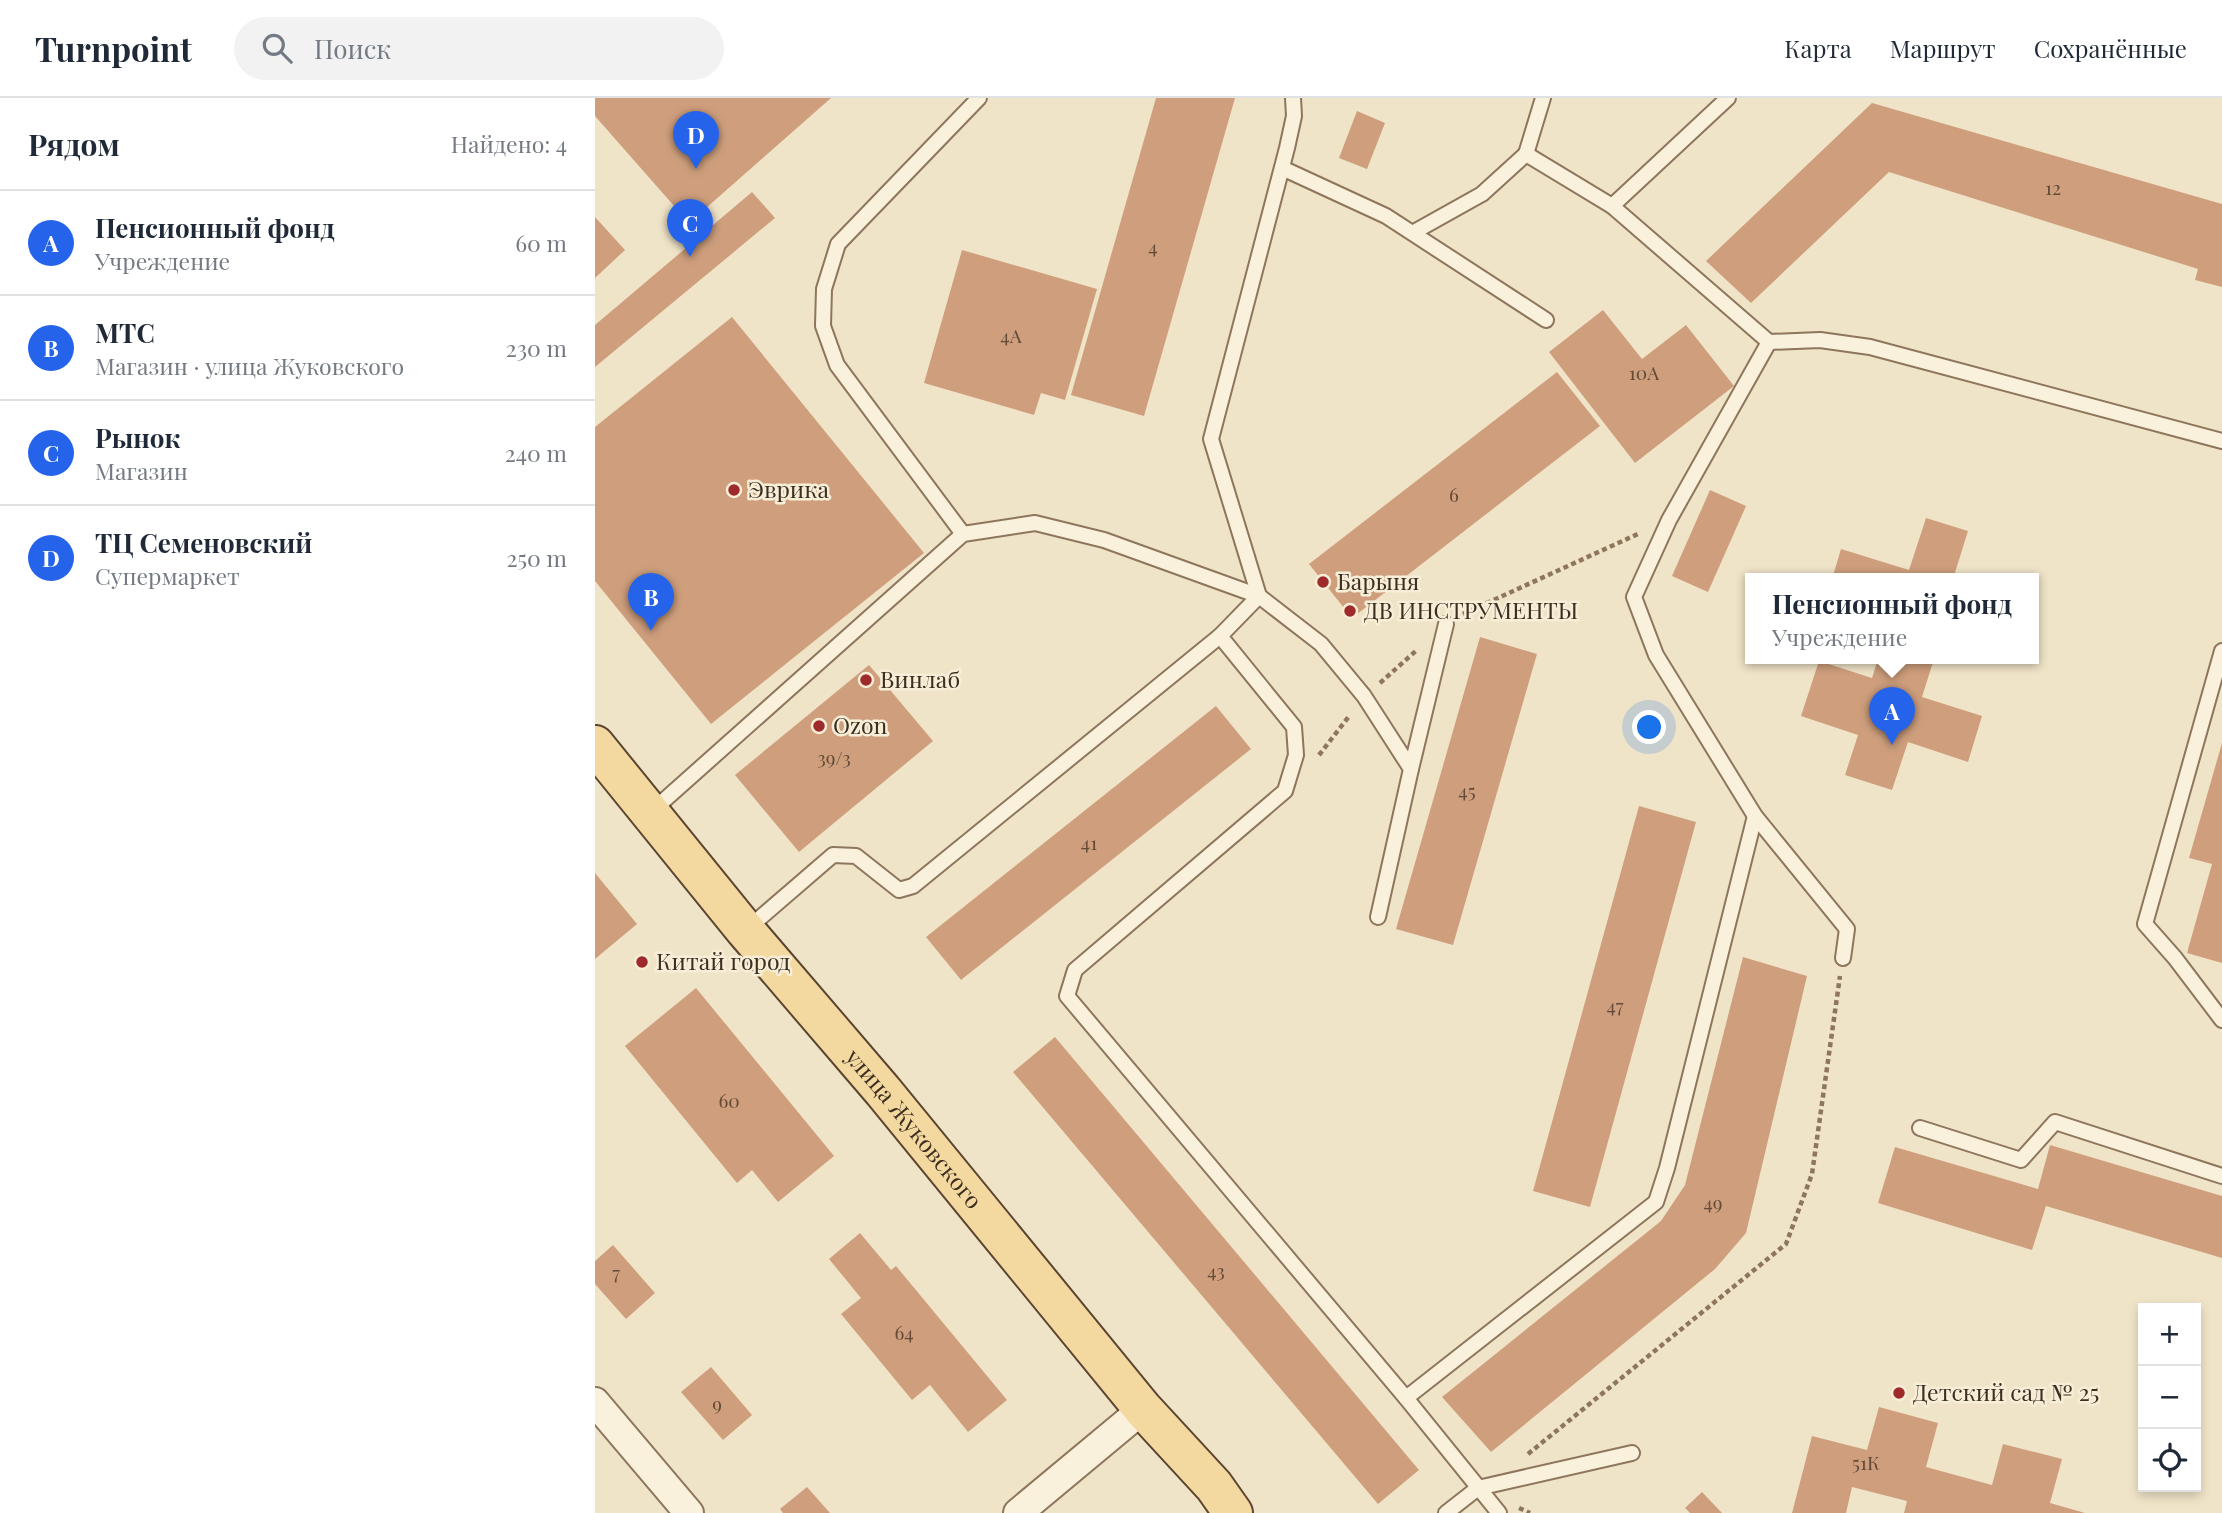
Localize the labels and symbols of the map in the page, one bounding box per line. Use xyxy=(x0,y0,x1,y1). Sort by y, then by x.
pin: D xyxy=(673,111,719,169)
house number: 12 xyxy=(2045,174,2061,200)
pin: C xyxy=(667,199,713,257)
house number: 4 xyxy=(1148,233,1158,259)
house number: 4А xyxy=(1000,322,1023,348)
house number: 10А xyxy=(1629,359,1660,385)
place label: Эврика xyxy=(748,473,829,504)
house number: 6 xyxy=(1449,481,1459,507)
marker: Эврика xyxy=(726,482,742,498)
place label: Барыня xyxy=(1337,565,1419,596)
pin: B xyxy=(628,573,674,631)
marker: Барыня xyxy=(1315,574,1331,590)
place label: ДВ ИНСТРУМЕНТЫ xyxy=(1364,594,1578,625)
marker: ДВ ИНСТРУМЕНТЫ xyxy=(1342,603,1358,619)
place label: Винлаб xyxy=(880,663,960,694)
marker: Винлаб xyxy=(858,672,874,688)
pin: A xyxy=(1869,687,1915,745)
place label: Ozon xyxy=(833,709,888,740)
your location xyxy=(1632,710,1666,744)
marker: Ozon xyxy=(811,718,827,734)
house number: 39/3 xyxy=(817,744,851,770)
house number: 45 xyxy=(1458,777,1476,803)
house number: 41 xyxy=(1081,829,1097,855)
place label: Китай город xyxy=(656,945,790,976)
marker: Китай город xyxy=(634,954,650,970)
house number: 47 xyxy=(1607,992,1624,1018)
street label: улица Жуковского xyxy=(839,1041,990,1215)
house number: 60 xyxy=(718,1087,740,1113)
house number: 49 xyxy=(1703,1189,1723,1215)
house number: 43 xyxy=(1207,1257,1225,1283)
house number: 7 xyxy=(612,1259,620,1285)
house number: 64 xyxy=(894,1319,914,1345)
place label: Детский сад № 25 xyxy=(1913,1376,2099,1407)
marker: Детский сад № 25 xyxy=(1891,1385,1907,1401)
house number: 9 xyxy=(712,1390,722,1416)
house number: 51К xyxy=(1852,1449,1880,1475)

